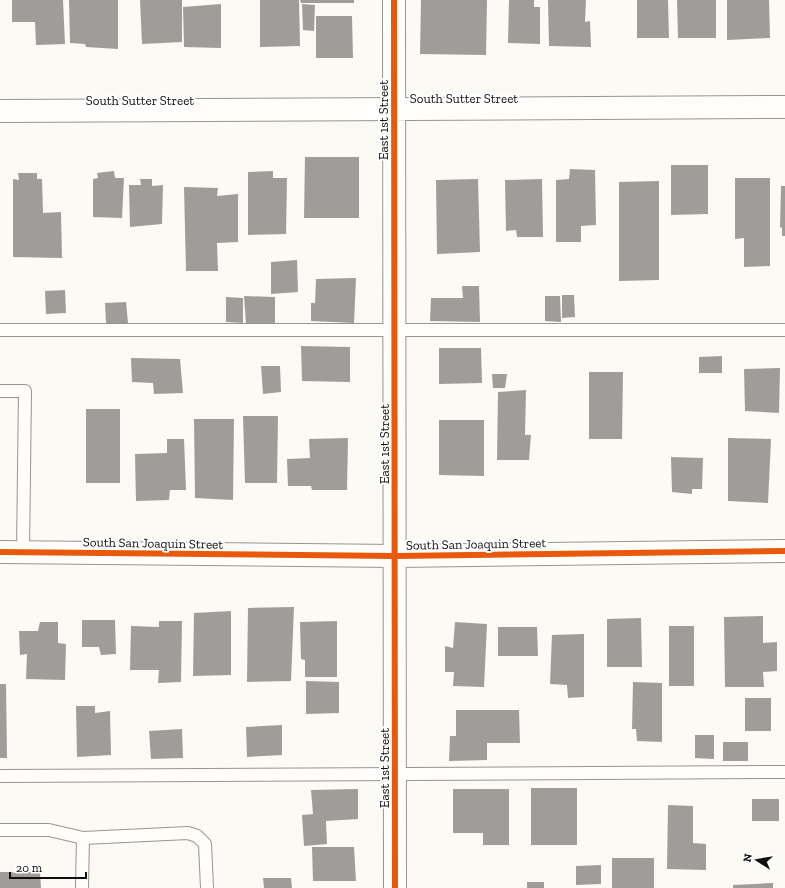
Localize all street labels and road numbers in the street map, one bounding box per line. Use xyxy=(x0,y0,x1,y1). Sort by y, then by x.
street label: East 1st Street xyxy=(376,80,391,160)
street label: South Sutter Street xyxy=(410,91,518,106)
street label: South Sutter Street xyxy=(86,93,194,108)
street label: East 1st Street xyxy=(377,404,392,484)
street label: South San Joaquin Street xyxy=(83,534,223,552)
street label: South San Joaquin Street xyxy=(406,535,546,553)
street label: East 1st Street xyxy=(377,728,392,808)

